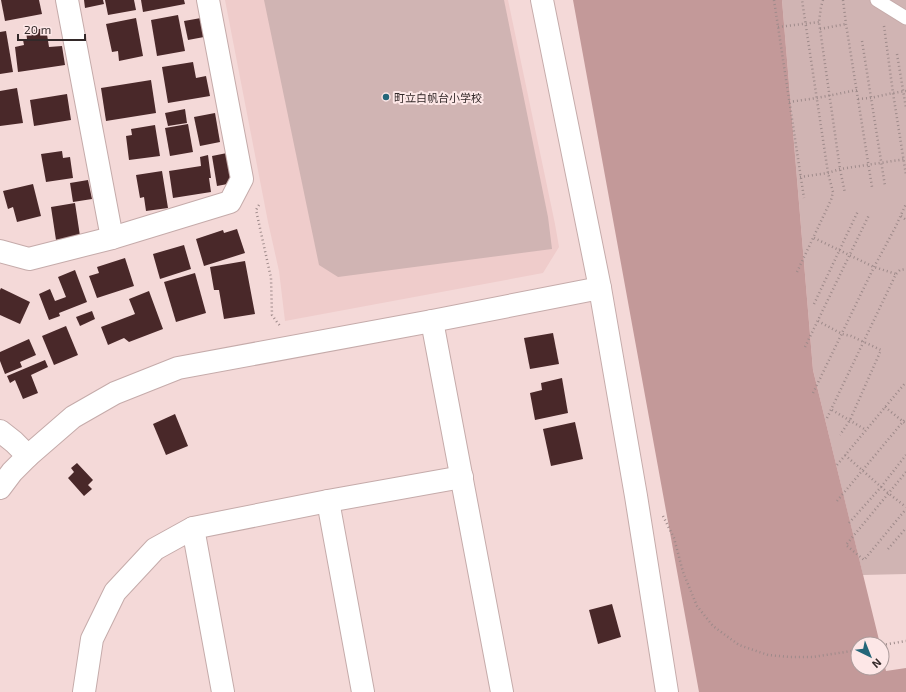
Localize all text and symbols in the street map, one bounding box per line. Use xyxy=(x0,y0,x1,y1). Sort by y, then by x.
scale bar xyxy=(18,16,85,42)
text: 20 m xyxy=(24,22,51,36)
place label: 町立白帆台小学校 xyxy=(394,91,482,104)
marker: 町立白帆台小学校 xyxy=(381,92,391,102)
north arrow xyxy=(850,636,890,676)
text: N xyxy=(870,656,885,671)

